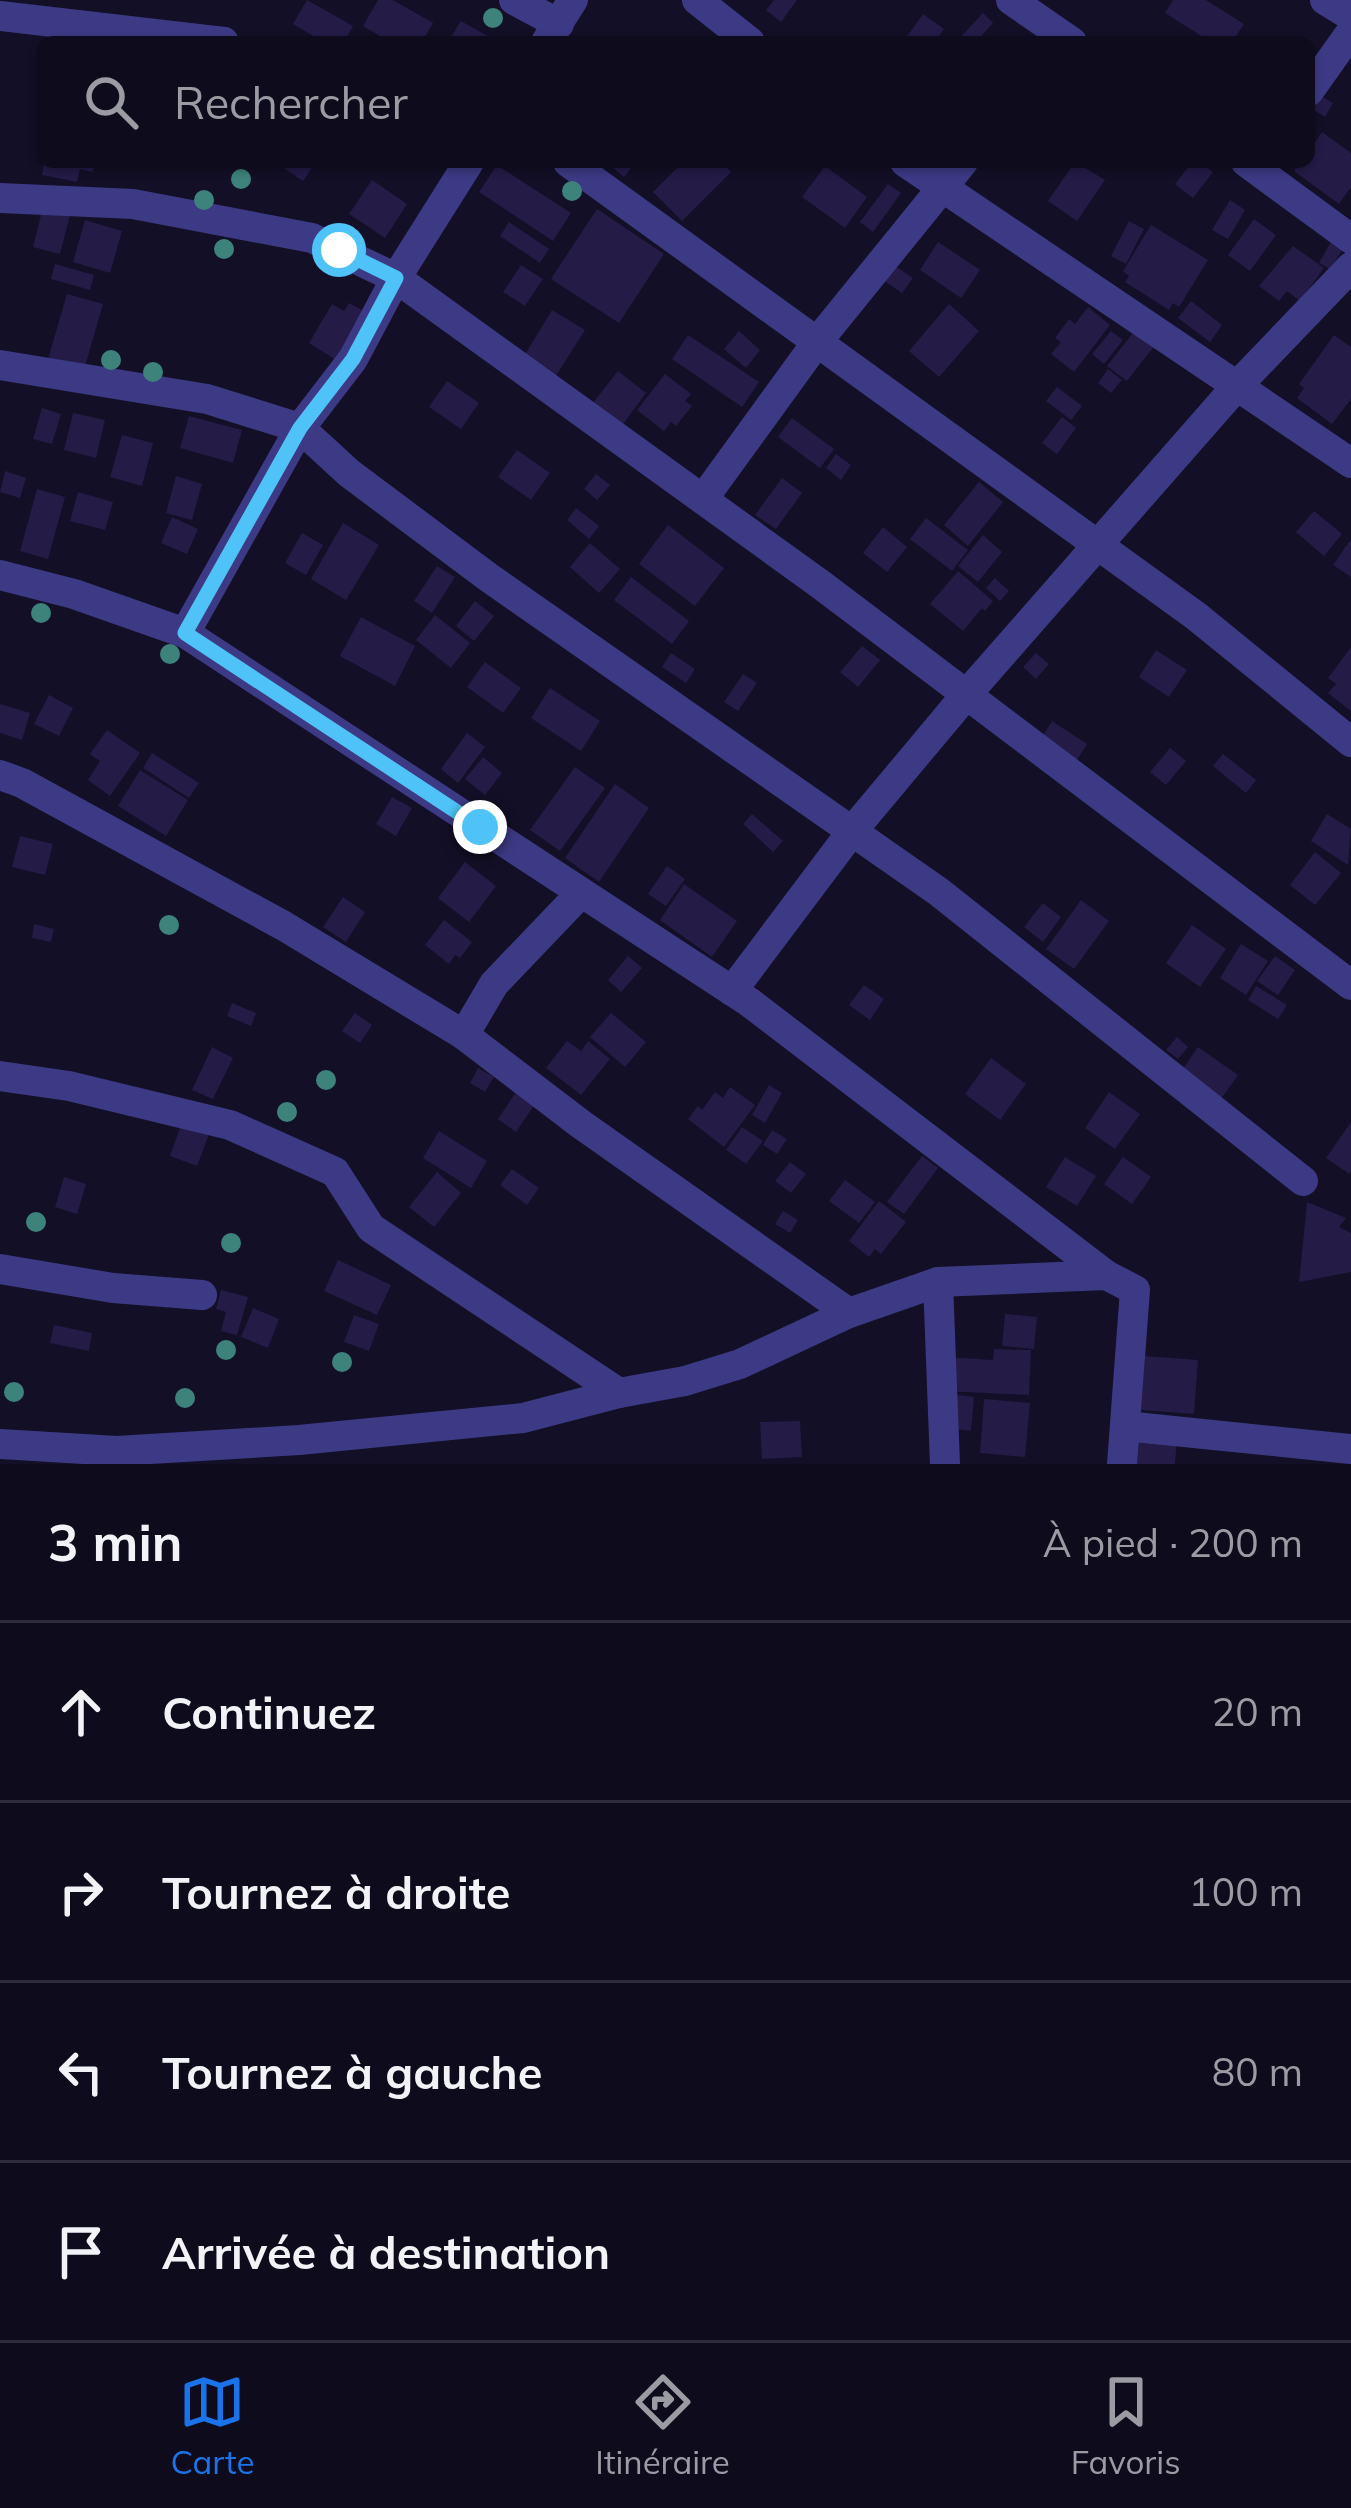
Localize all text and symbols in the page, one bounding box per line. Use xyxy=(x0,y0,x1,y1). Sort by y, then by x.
search box xyxy=(36,36,1315,168)
icon: search xyxy=(78,69,144,135)
text: Rechercher xyxy=(174,74,408,130)
route start xyxy=(312,223,366,277)
route end xyxy=(453,800,507,854)
text: 3 min xyxy=(48,1510,183,1574)
text: À pied · 200 m xyxy=(1043,1518,1303,1567)
icon: ahead xyxy=(48,1679,114,1745)
text: Continuez xyxy=(162,1684,376,1740)
text: 20 m xyxy=(1212,1687,1303,1736)
icon: right xyxy=(48,1859,114,1925)
text: Tournez à droite xyxy=(162,1864,510,1920)
text: 100 m xyxy=(1188,1867,1303,1916)
icon: left xyxy=(48,2039,114,2105)
text: Tournez à gauche xyxy=(162,2044,542,2100)
text: 80 m xyxy=(1212,2047,1303,2096)
icon: arrive xyxy=(48,2219,114,2285)
text: Arrivée à destination xyxy=(162,2224,610,2280)
tab: Carte xyxy=(170,2369,254,2482)
tab: Itinéraire xyxy=(595,2369,730,2482)
tab: Favoris xyxy=(1071,2369,1181,2482)

